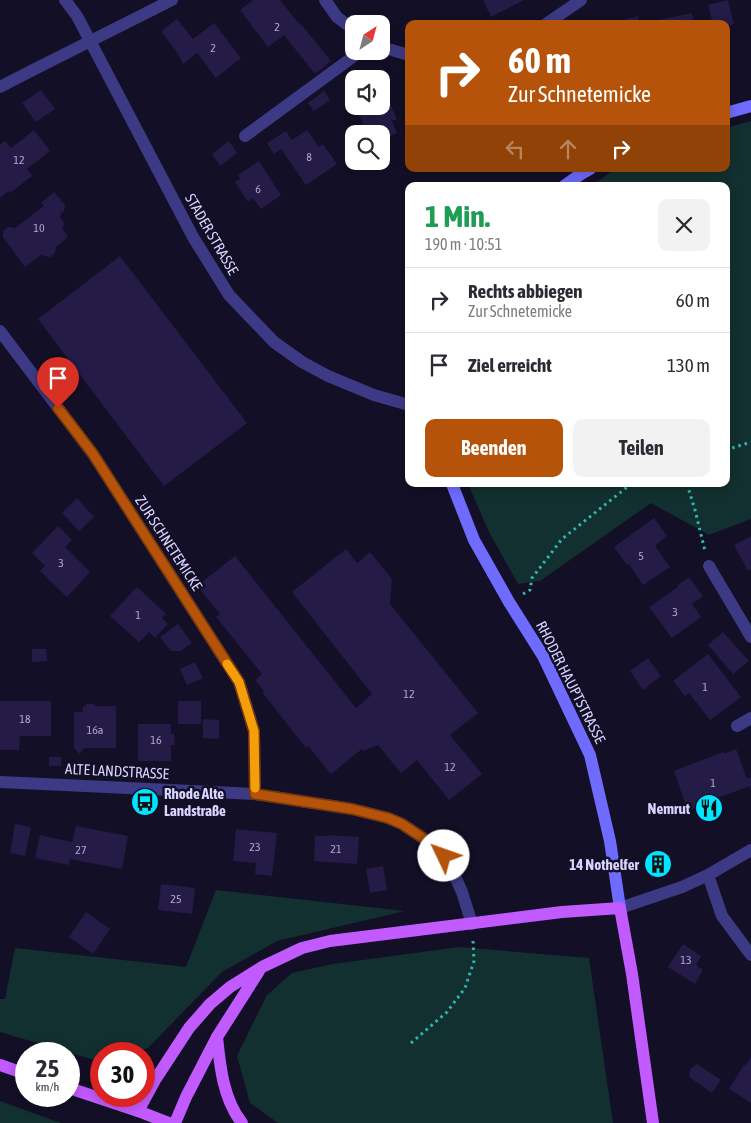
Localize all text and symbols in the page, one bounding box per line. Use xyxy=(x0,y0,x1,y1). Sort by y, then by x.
north arrow xyxy=(345,15,390,60)
map controls xyxy=(345,15,390,170)
house number: 2 xyxy=(274,20,280,34)
icon: right xyxy=(425,40,490,105)
text: 60 m xyxy=(508,40,571,80)
house number: 2 xyxy=(210,41,216,55)
button: sound xyxy=(345,70,390,115)
text: Zur Schnetemicke xyxy=(508,81,651,107)
button: search xyxy=(345,125,390,170)
icon: left xyxy=(501,135,529,163)
icon: ahead xyxy=(554,135,582,163)
icon: right xyxy=(607,135,635,163)
house number: 8 xyxy=(306,150,312,164)
house number: 12 xyxy=(13,153,25,167)
house number: 6 xyxy=(255,182,261,196)
street label: STADER STRASSE xyxy=(182,190,242,278)
text: 1 Min. xyxy=(425,199,490,233)
button: close xyxy=(658,199,710,251)
house number: 10 xyxy=(33,221,45,235)
text: 190 m · 10:51 xyxy=(425,235,502,253)
text: Rechts abbiegen xyxy=(468,280,583,302)
icon: right xyxy=(425,286,453,314)
text: 60 m xyxy=(676,289,710,311)
text: Zur Schnetemicke xyxy=(468,302,572,320)
icon: arrive xyxy=(425,351,453,379)
text: Ziel erreicht xyxy=(468,354,552,376)
text: 130 m xyxy=(667,354,710,376)
pin xyxy=(37,357,79,408)
icon: arrive xyxy=(44,364,72,392)
button: Beenden xyxy=(425,419,563,477)
button: Teilen xyxy=(573,419,710,477)
street label: ZUR SCHNETEMICKE xyxy=(132,492,206,594)
house number: 5 xyxy=(638,549,644,563)
house number: 3 xyxy=(58,556,64,570)
house number: 3 xyxy=(672,605,678,619)
house number: 1 xyxy=(135,608,141,622)
street label: RHODER HAUPTSTRASSE xyxy=(533,618,609,746)
house number: 1 xyxy=(702,680,708,694)
house number: 12 xyxy=(403,687,415,701)
house number: 18 xyxy=(19,712,31,726)
house number: 16a xyxy=(87,723,103,737)
house number: 16 xyxy=(150,733,162,747)
street label: ALTE LANDSTRASSE xyxy=(65,760,170,782)
house number: 12 xyxy=(444,760,456,774)
house number: 1 xyxy=(710,776,716,790)
place label: Rhode Alte Landstraße xyxy=(164,785,226,819)
bus stop icon: Rhode Alte Landstraße xyxy=(130,787,160,817)
restaurant icon: Nemrut xyxy=(694,793,724,823)
place label: Nemrut xyxy=(648,800,691,817)
position arrow xyxy=(417,829,469,881)
house number: 23 xyxy=(249,840,261,854)
house number: 21 xyxy=(330,842,342,856)
house number: 27 xyxy=(75,843,87,857)
building icon: 14 Nothelfer xyxy=(643,849,673,879)
place label: 14 Nothelfer xyxy=(569,856,640,873)
house number: 25 xyxy=(170,892,182,906)
house number: 13 xyxy=(680,953,692,967)
speed limit sign: 30 xyxy=(90,1042,155,1107)
text: 25 xyxy=(36,1054,59,1082)
text: km/h xyxy=(36,1080,59,1094)

